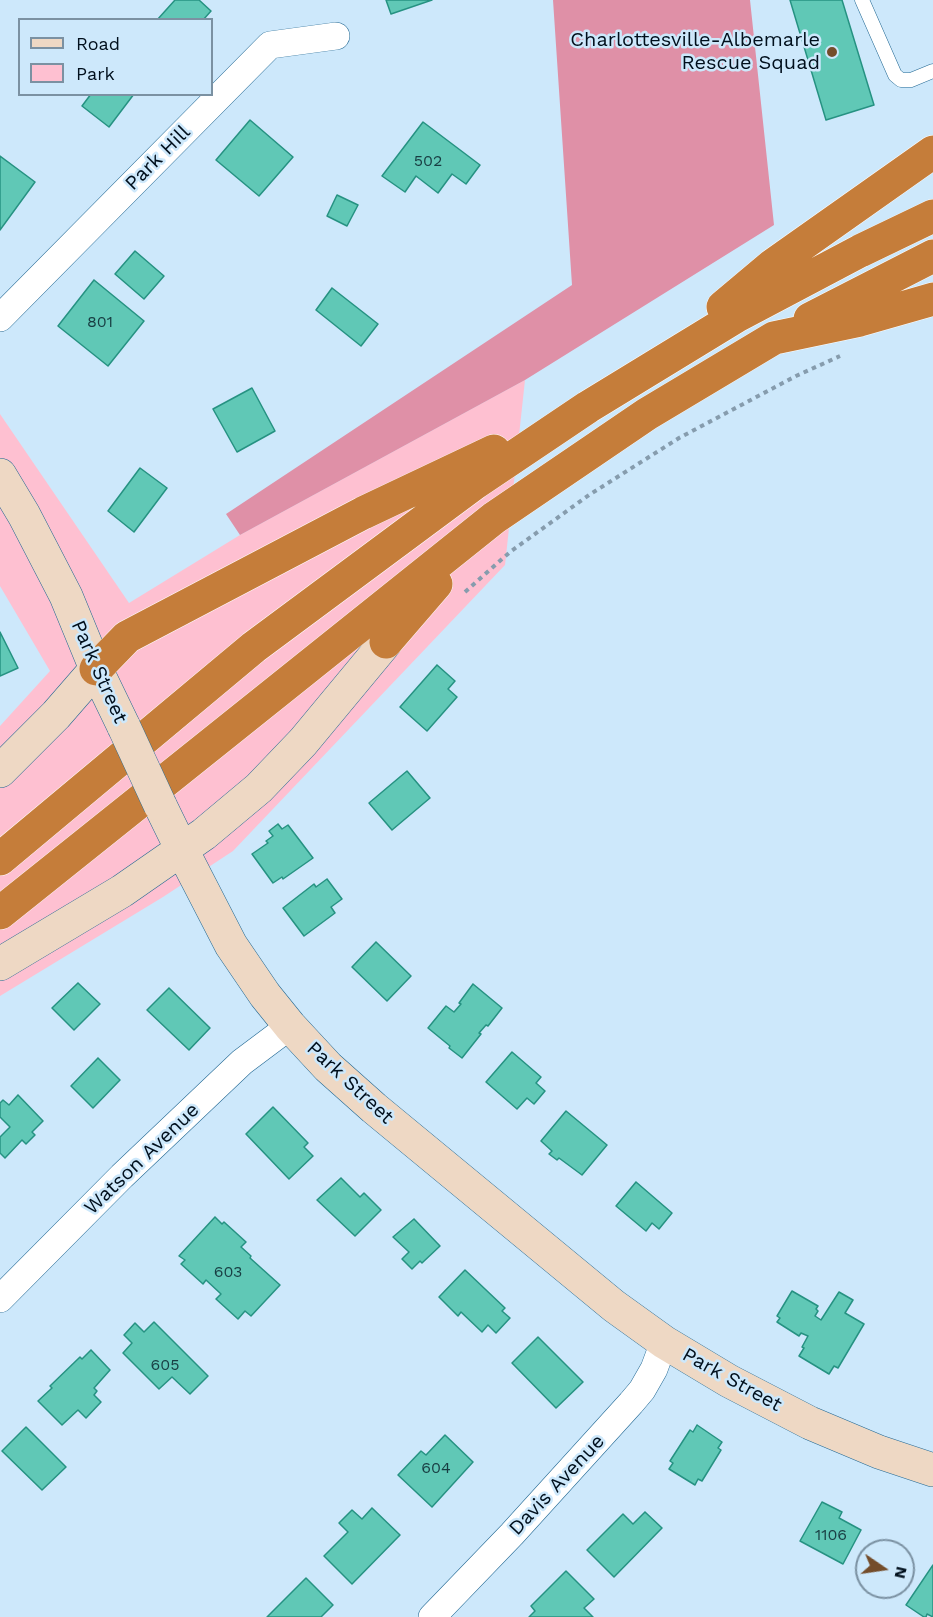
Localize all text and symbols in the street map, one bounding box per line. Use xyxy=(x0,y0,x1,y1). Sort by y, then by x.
legend xyxy=(18,18,213,96)
place label: Charlottesville-Albemarle Rescue Squad xyxy=(570,28,820,75)
text: Road xyxy=(76,33,120,54)
marker: Charlottesville-Albemarle Rescue Squad xyxy=(825,45,839,59)
text: Park xyxy=(76,63,115,84)
street label: Park Hill xyxy=(120,120,196,196)
house number: 502 xyxy=(414,151,442,171)
house number: 801 xyxy=(87,312,113,332)
street label: Park Street xyxy=(66,617,132,727)
street label: Park Street xyxy=(302,1037,398,1129)
street label: Watson Avenue xyxy=(80,1098,204,1220)
house number: 603 xyxy=(214,1262,242,1282)
street label: Park Street xyxy=(678,1343,786,1417)
house number: 605 xyxy=(151,1355,179,1375)
street label: Davis Avenue xyxy=(504,1430,610,1540)
house number: 604 xyxy=(421,1458,451,1478)
house number: 1106 xyxy=(815,1525,847,1545)
north arrow xyxy=(855,1539,915,1599)
text: N xyxy=(890,1565,912,1581)

